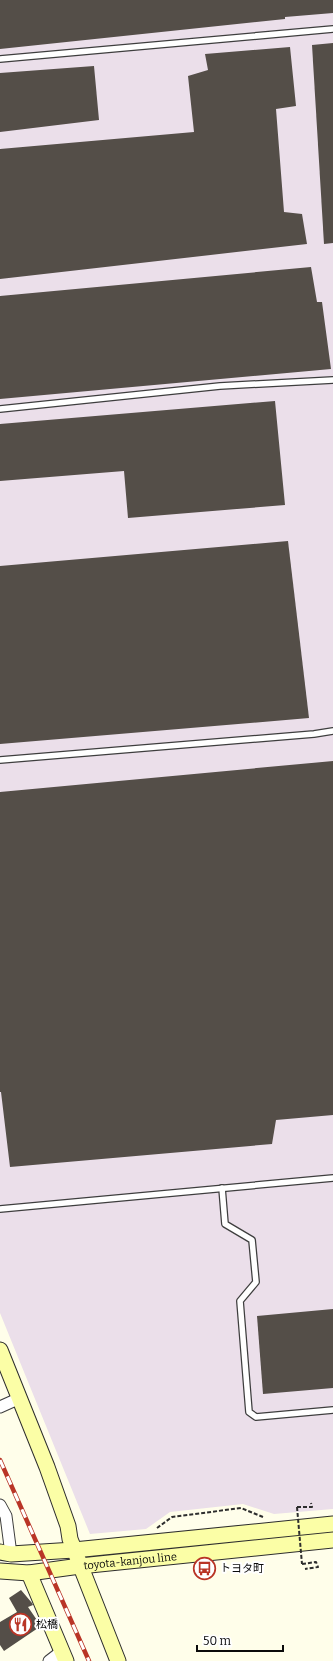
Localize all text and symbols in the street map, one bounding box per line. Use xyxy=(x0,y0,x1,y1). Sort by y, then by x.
street label: toyota-kanjou line xyxy=(83,1550,177,1573)
bus stop icon: トヨタ町 xyxy=(191,1555,217,1581)
place label: トヨタ町 xyxy=(220,1562,264,1575)
restaurant icon: 松橋 xyxy=(7,1611,33,1637)
place label: 松橋 xyxy=(36,1618,58,1631)
scale bar xyxy=(197,1627,283,1653)
text: 50 m xyxy=(203,1634,232,1648)

